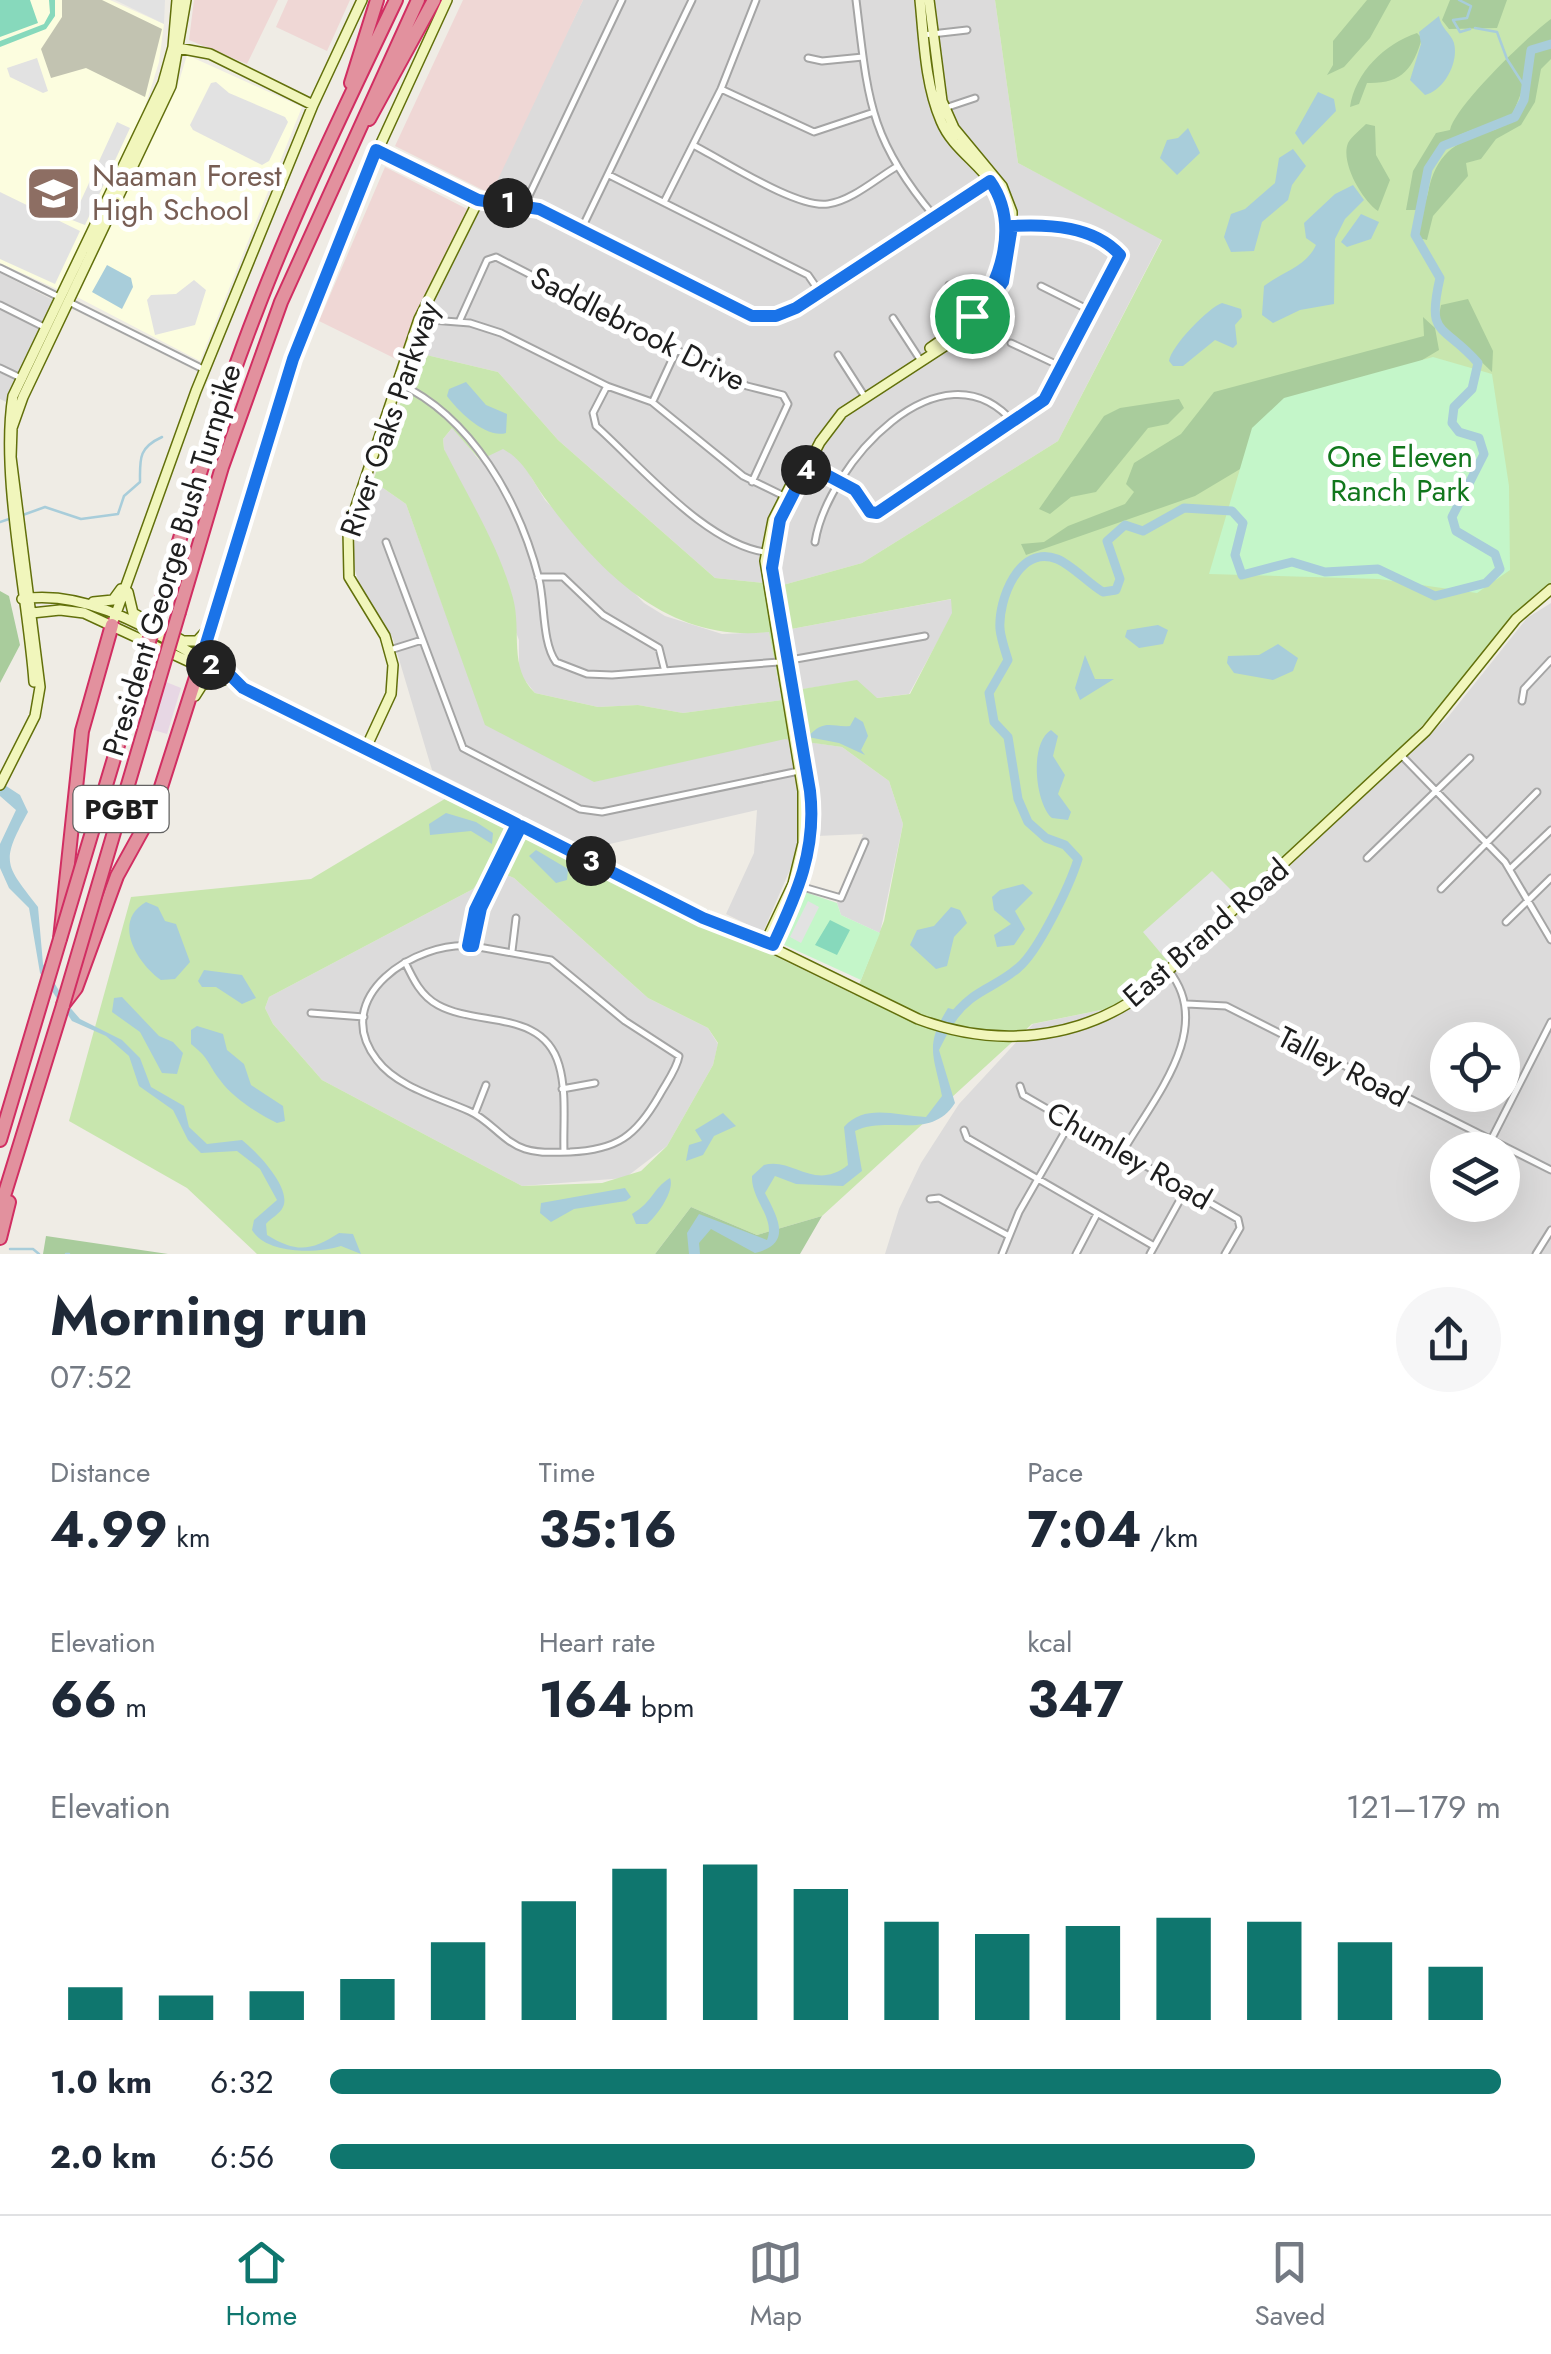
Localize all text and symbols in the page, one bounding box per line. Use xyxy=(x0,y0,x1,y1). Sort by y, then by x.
place label: Naaman Forest High School xyxy=(92,154,283,231)
school or university icon: Naaman Forest High School xyxy=(23,163,83,223)
pin: 1 xyxy=(483,178,533,228)
text: 1 xyxy=(501,182,515,223)
street label: Saddlebrook Drive xyxy=(523,256,753,401)
pin xyxy=(930,274,1015,359)
icon: arrive xyxy=(945,289,1000,344)
street label: River Oaks Parkway xyxy=(329,295,450,542)
street label: President George Bush Turnpike xyxy=(91,359,252,761)
park label: One Eleven Ranch Park xyxy=(1327,435,1473,512)
pin: 4 xyxy=(781,445,831,495)
text: 4 xyxy=(796,449,816,490)
pin: 2 xyxy=(186,640,236,690)
text: 2 xyxy=(202,644,220,685)
road number: PGBT xyxy=(74,786,168,832)
pin: 3 xyxy=(566,836,616,886)
text: 3 xyxy=(582,840,600,881)
street label: East Brand Road xyxy=(1113,848,1298,1017)
street label: Talley Road xyxy=(1271,1015,1416,1118)
map controls xyxy=(1430,1022,1520,1222)
button: locate xyxy=(1430,1022,1520,1112)
street label: Chumley Road xyxy=(1039,1091,1220,1220)
button: layers xyxy=(1430,1132,1520,1222)
text: Morning run xyxy=(50,1276,368,1356)
button: share xyxy=(1396,1287,1501,1392)
text: 07:52 xyxy=(50,1354,132,1400)
text: Distance xyxy=(50,1452,150,1493)
text: Time xyxy=(539,1452,595,1493)
text: Pace xyxy=(1027,1452,1083,1493)
text: 4.99 xyxy=(50,1493,168,1566)
text: 35:16 xyxy=(539,1493,677,1566)
text: 7:04 xyxy=(1027,1493,1142,1566)
text: km xyxy=(168,1517,210,1558)
text: /km xyxy=(1142,1517,1199,1558)
text: Elevation xyxy=(50,1622,156,1663)
text: Heart rate xyxy=(539,1622,656,1663)
text: kcal xyxy=(1027,1622,1073,1663)
text: 66 xyxy=(50,1663,117,1736)
text: 164 xyxy=(539,1663,632,1736)
text: 347 xyxy=(1027,1663,1123,1736)
text: m xyxy=(117,1687,147,1728)
text: bpm xyxy=(632,1687,695,1728)
text: Elevation xyxy=(50,1784,171,1830)
text: 121–179 m xyxy=(1346,1784,1501,1830)
text: 1.0 km xyxy=(50,2059,152,2105)
text: 6:32 xyxy=(210,2059,274,2105)
text: 2.0 km xyxy=(50,2134,157,2180)
text: 6:56 xyxy=(210,2134,275,2180)
tab: Home xyxy=(226,2235,297,2336)
tab: Map xyxy=(748,2235,803,2336)
tab: Saved xyxy=(1254,2235,1325,2336)

